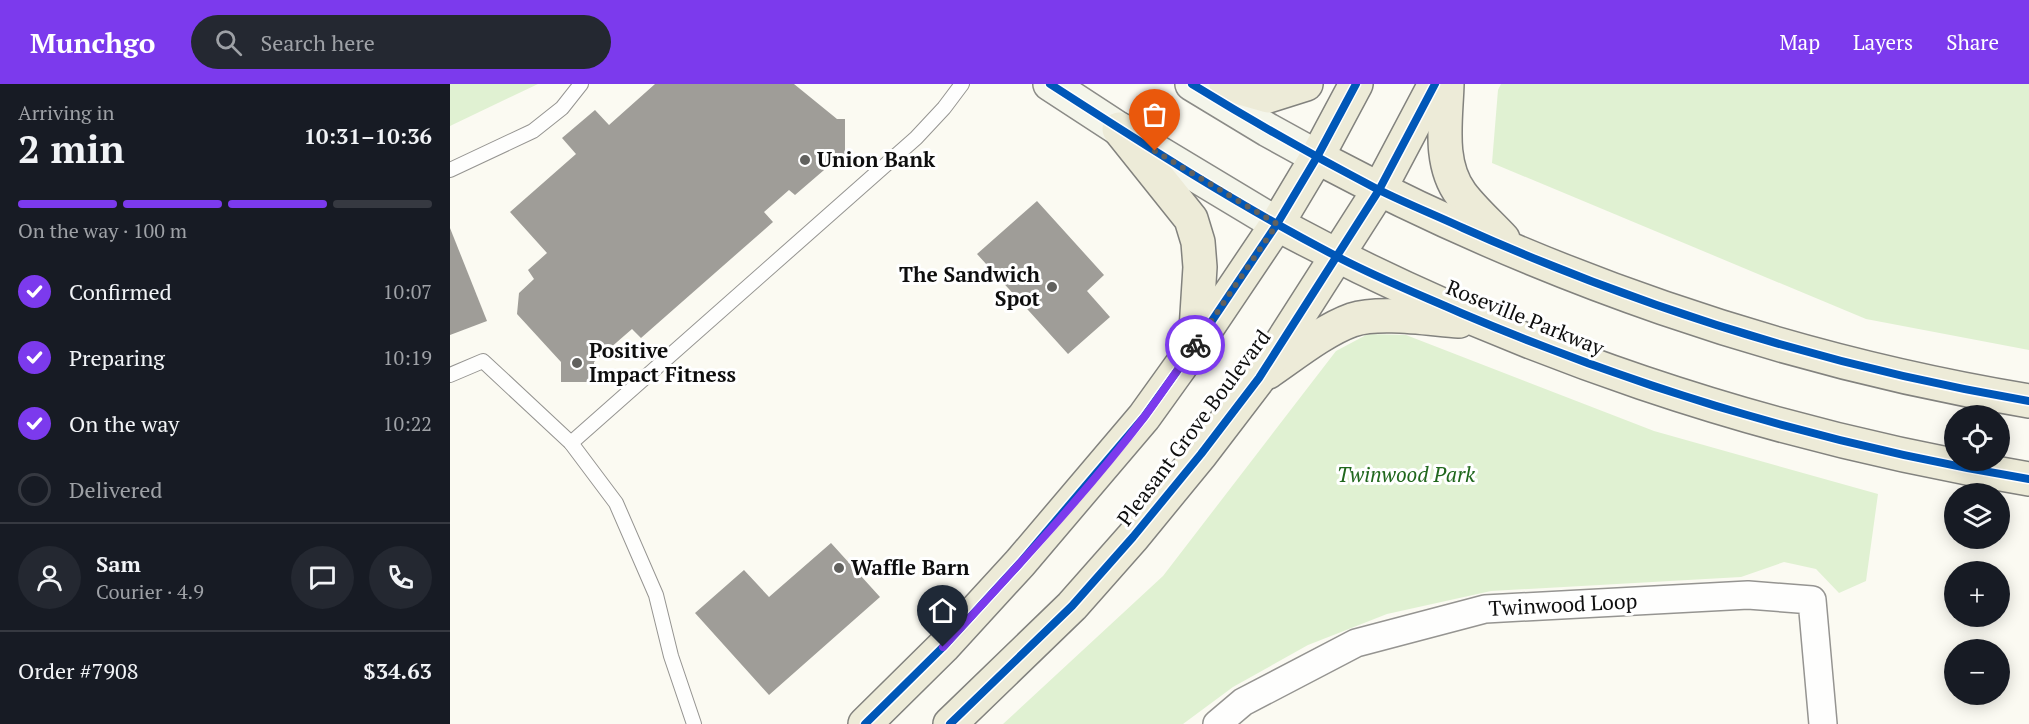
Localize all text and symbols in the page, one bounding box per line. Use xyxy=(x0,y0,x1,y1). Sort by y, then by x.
search box xyxy=(191,15,611,69)
text: Munchgo xyxy=(30,24,155,61)
icon: search xyxy=(212,26,245,59)
text: Search here xyxy=(260,28,375,57)
text: Map xyxy=(1779,28,1820,56)
text: Layers xyxy=(1853,28,1913,56)
text: Share xyxy=(1946,28,1999,56)
pin xyxy=(1129,89,1180,151)
icon: bag xyxy=(1138,98,1171,131)
text: Arriving in xyxy=(18,99,114,126)
text: 10:31–10:36 xyxy=(304,121,432,150)
text: 2 min xyxy=(18,122,125,174)
place label: Union Bank xyxy=(817,145,936,173)
marker: Union Bank xyxy=(798,153,812,167)
text: On the way · 100 m xyxy=(18,217,187,244)
place label: The Sandwich Spot xyxy=(899,260,1041,312)
street label: Roseville Parkway xyxy=(1442,273,1609,362)
icon: check xyxy=(18,275,51,308)
text: Confirmed xyxy=(69,277,172,306)
text: 10:07 xyxy=(383,278,432,305)
marker: The Sandwich Spot xyxy=(1045,280,1059,294)
courier xyxy=(1165,315,1225,375)
street label: Pleasant Grove Boulevard xyxy=(1110,323,1276,531)
icon: bike xyxy=(1179,329,1212,362)
place label: Positive Impact Fitness xyxy=(589,336,736,388)
icon: check xyxy=(18,341,51,374)
text: Preparing xyxy=(69,343,165,372)
text: 10:19 xyxy=(383,344,432,371)
marker: Positive Impact Fitness xyxy=(570,356,584,370)
map controls xyxy=(1944,405,2010,705)
button: locate xyxy=(1944,405,2010,471)
icon: check xyxy=(18,407,51,440)
text: On the way xyxy=(69,409,179,438)
text: 10:22 xyxy=(383,410,432,437)
park label: Twinwood Park xyxy=(1337,460,1476,488)
text: Delivered xyxy=(69,475,162,504)
button: layers xyxy=(1944,483,2010,549)
button: person xyxy=(18,546,81,609)
button: chat xyxy=(291,546,354,609)
button: phone xyxy=(369,546,432,609)
text: Sam xyxy=(96,549,141,578)
place label: Waffle Barn xyxy=(851,553,970,581)
marker: Waffle Barn xyxy=(832,561,846,575)
button: + xyxy=(1944,561,2010,627)
text: Courier · 4.9 xyxy=(96,578,204,605)
pin xyxy=(917,585,968,647)
street label: Twinwood Loop xyxy=(1488,586,1638,622)
icon: home xyxy=(926,594,959,627)
button: − xyxy=(1944,639,2010,705)
text: Order #7908 xyxy=(18,656,138,685)
text: $34.63 xyxy=(363,656,432,685)

